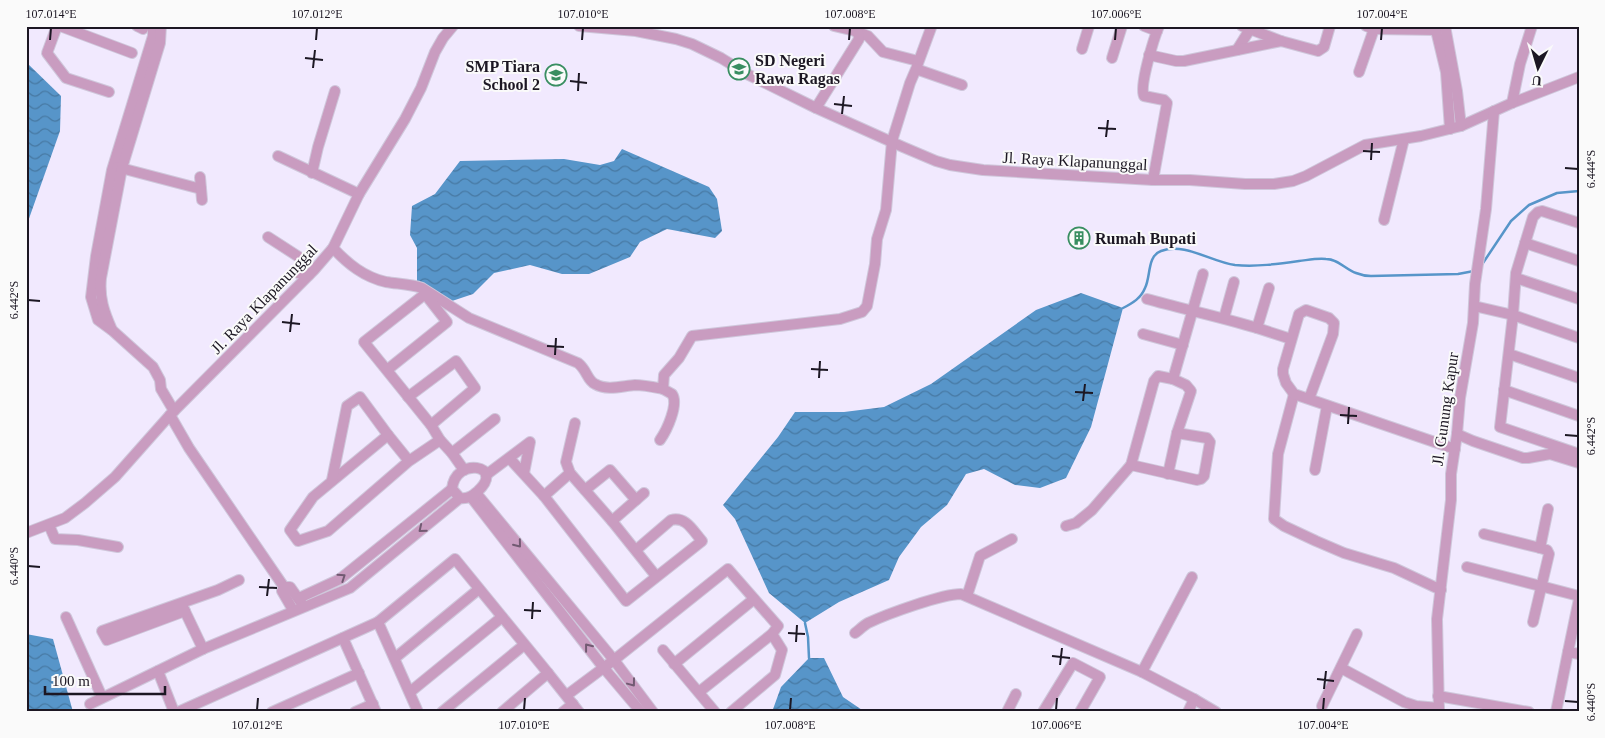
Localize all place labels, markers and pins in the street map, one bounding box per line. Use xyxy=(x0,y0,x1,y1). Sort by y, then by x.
place label: SD Negeri Rawa Ragas xyxy=(755,52,840,88)
school or university icon: SD Negeri Rawa Ragas xyxy=(727,57,751,81)
place label: SMP Tiara School 2 xyxy=(465,58,540,93)
school or university icon: SMP Tiara School 2 xyxy=(544,63,568,87)
building icon: Rumah Bupati xyxy=(1067,226,1091,250)
place label: Rumah Bupati xyxy=(1095,230,1196,248)

